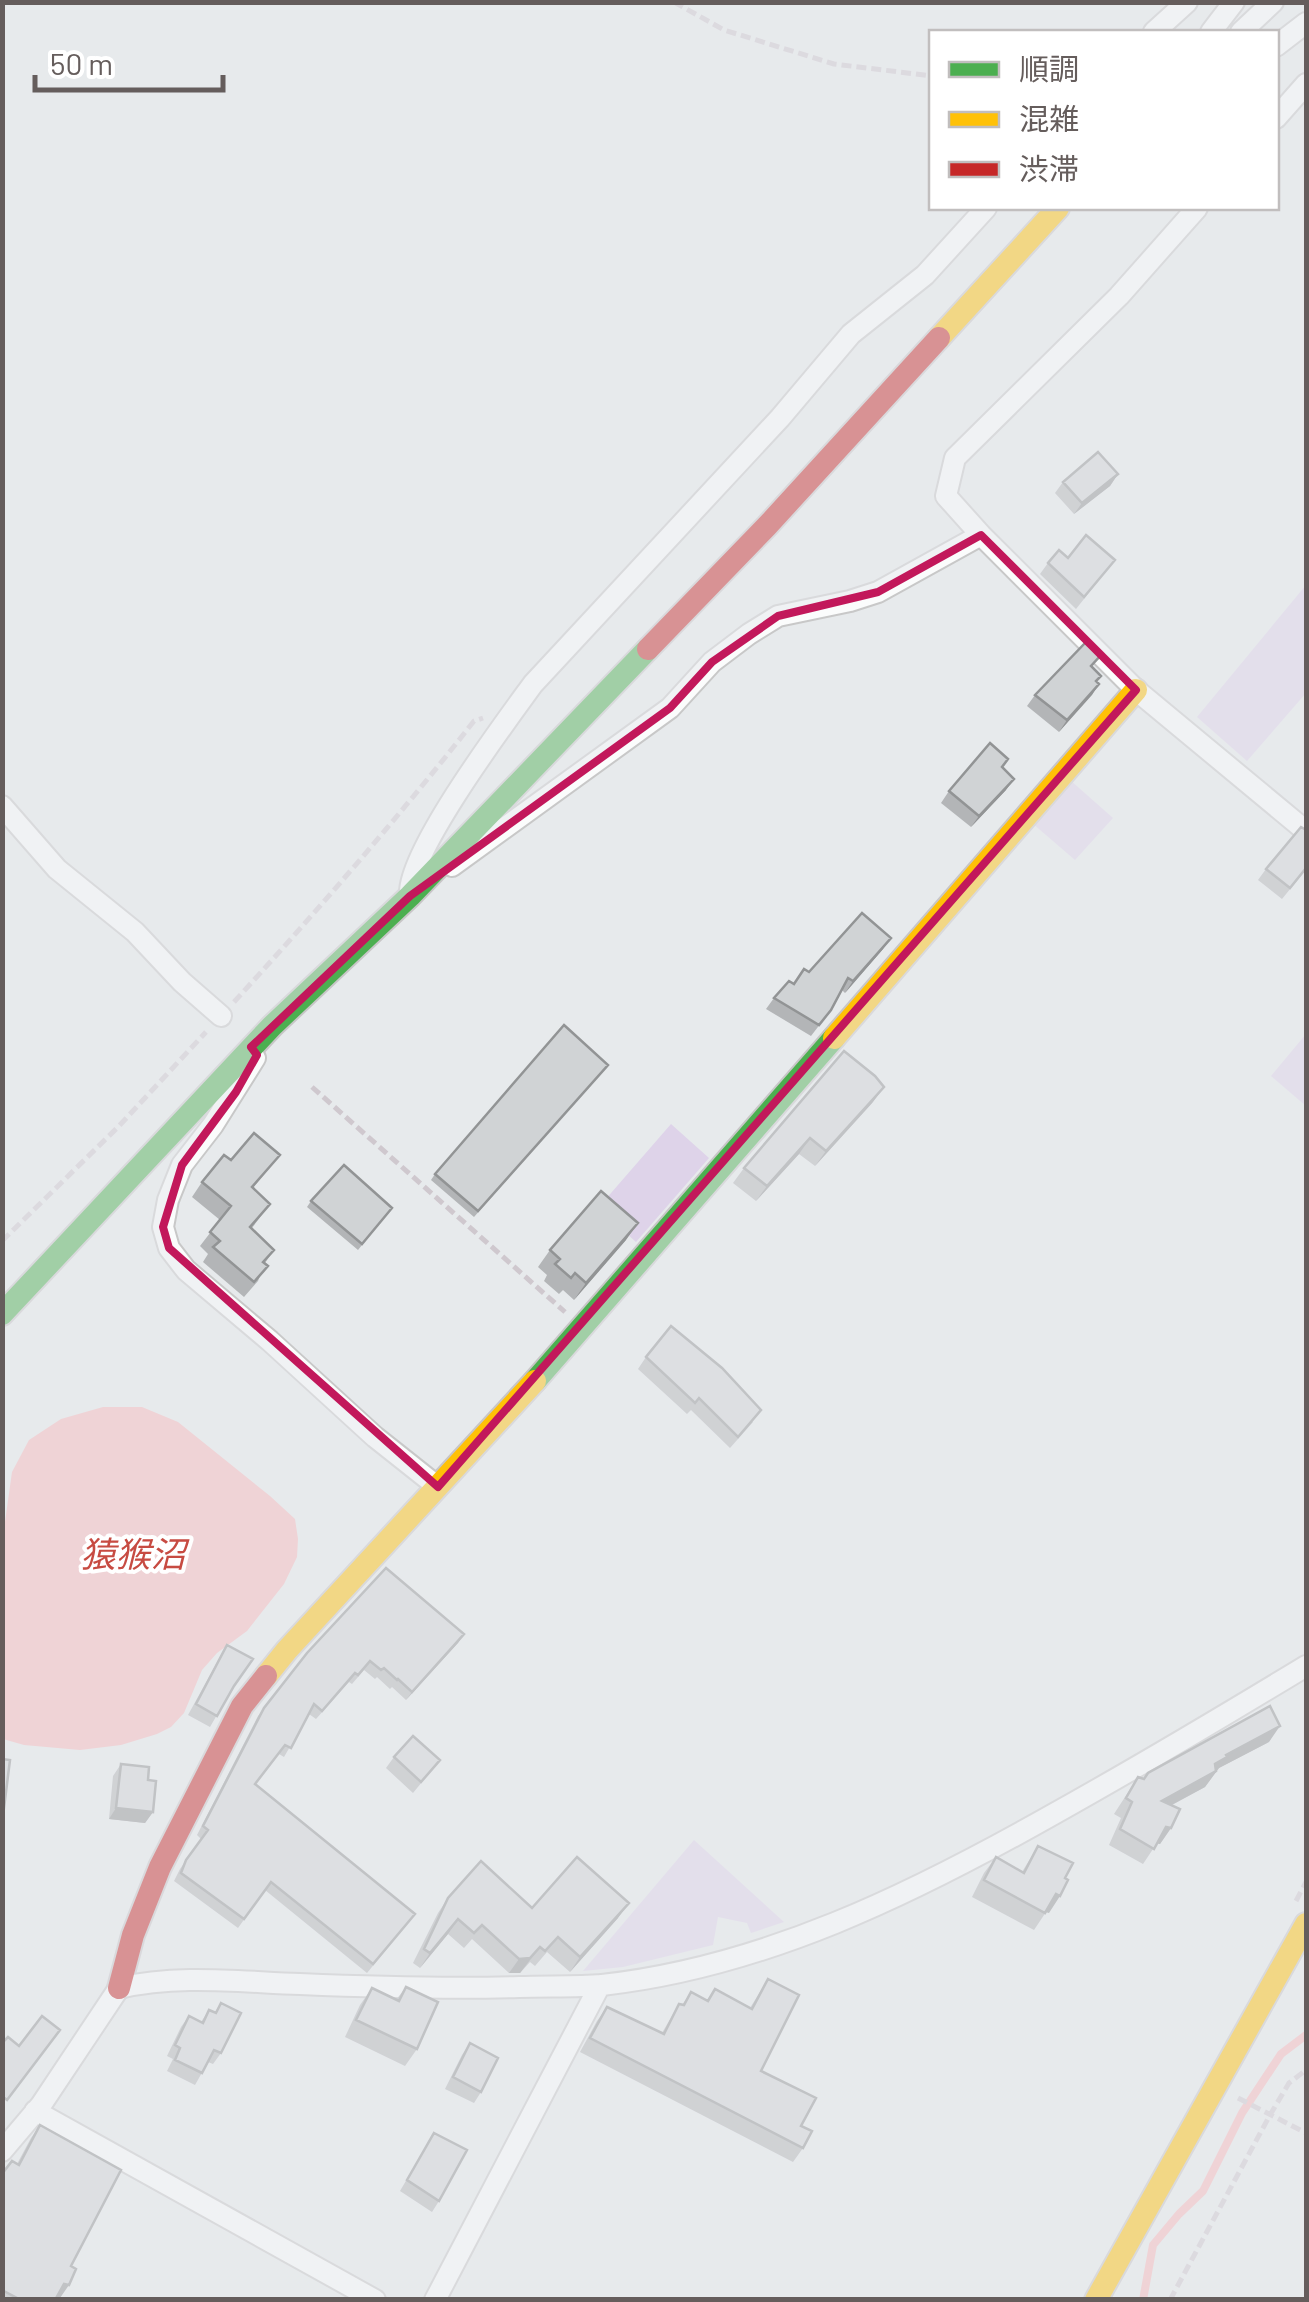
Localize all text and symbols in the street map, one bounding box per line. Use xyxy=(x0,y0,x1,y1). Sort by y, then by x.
scale bar xyxy=(35,30,222,92)
legend xyxy=(929,30,1279,210)
text: 50 m xyxy=(50,45,113,81)
text: 順調 xyxy=(1019,50,1079,86)
text: 混雑 xyxy=(1019,100,1079,136)
text: 渋滞 xyxy=(1019,150,1079,186)
water label: 猿猴沼 xyxy=(80,1532,190,1574)

